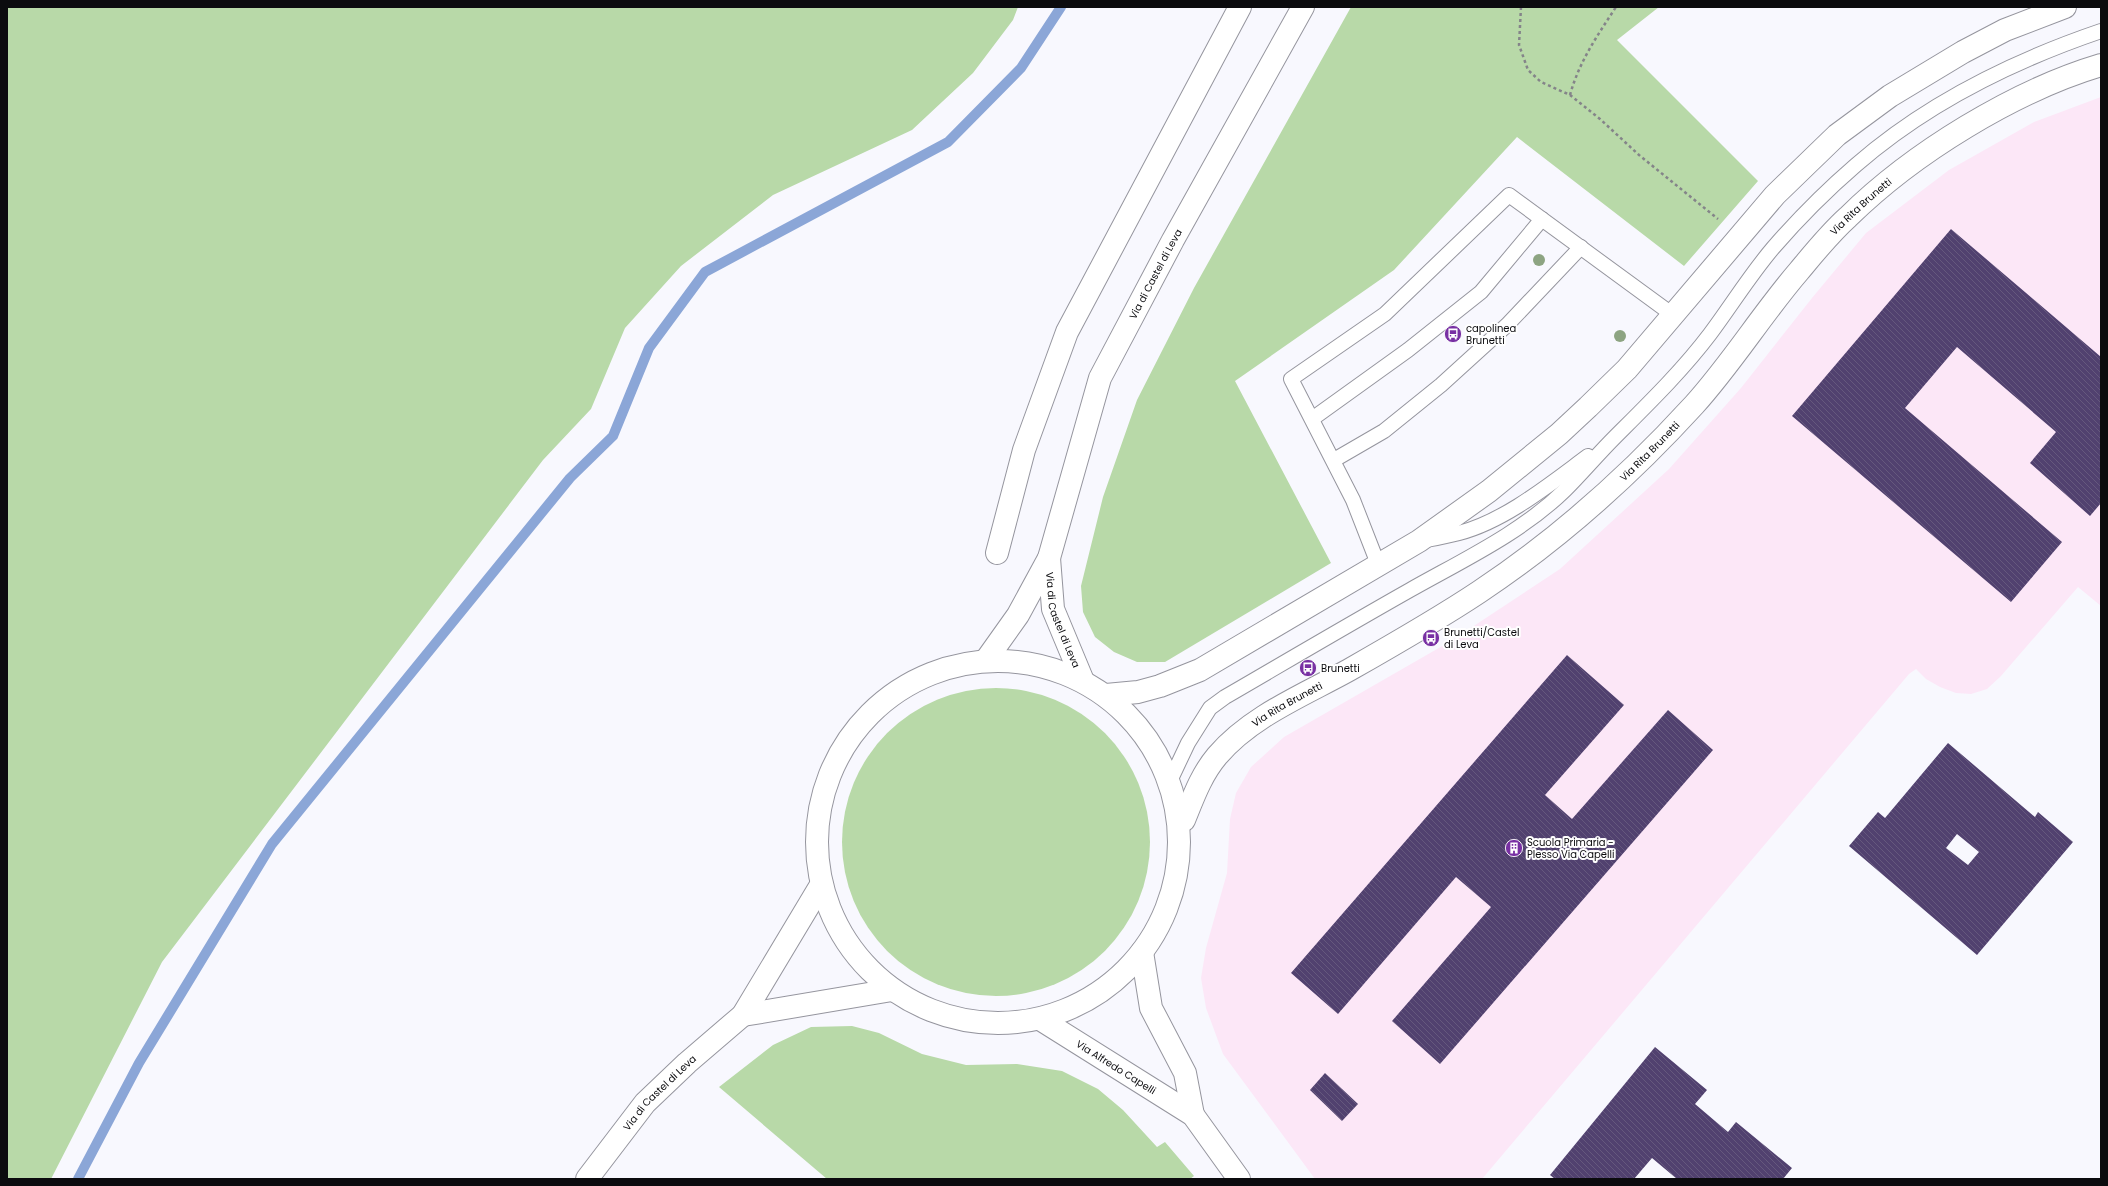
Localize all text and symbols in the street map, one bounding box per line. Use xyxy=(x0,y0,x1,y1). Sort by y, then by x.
street label: Via Rita Brunetti xyxy=(1826,174,1895,238)
street label: Via di Castel di Leva xyxy=(1125,226,1185,322)
place label: capolinea Brunetti xyxy=(1466,321,1516,348)
bus stop icon: capolinea Brunetti xyxy=(1443,324,1463,344)
street label: Via Rita Brunetti xyxy=(1616,418,1683,484)
street label: Via di Castel di Leva xyxy=(1043,571,1084,670)
place label: Brunetti/Castel di Leva xyxy=(1444,625,1519,652)
bus stop icon: Brunetti/Castel di Leva xyxy=(1421,628,1441,648)
bus stop icon: Brunetti xyxy=(1298,658,1318,678)
place label: Brunetti xyxy=(1321,661,1360,676)
street label: Via Rita Brunetti xyxy=(1249,678,1325,730)
place label: Scuola Primaria - Plesso Via Capelli xyxy=(1527,835,1614,862)
building icon: Scuola Primaria - Plesso Via Capelli xyxy=(1504,838,1524,858)
street label: Via Alfredo Capelli xyxy=(1073,1036,1159,1098)
street label: Via di Castel di Leva xyxy=(619,1051,699,1134)

